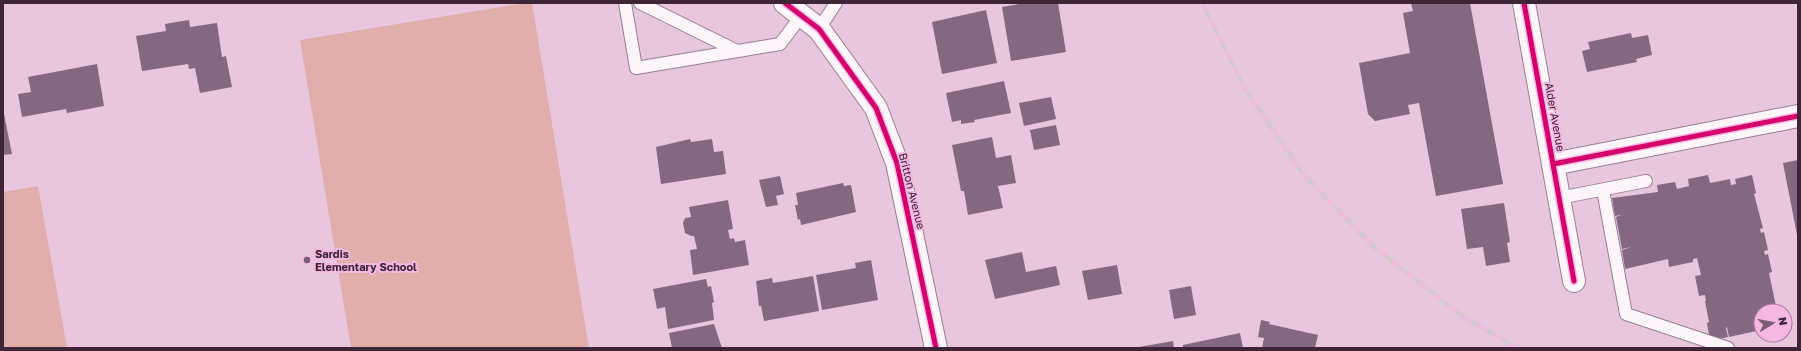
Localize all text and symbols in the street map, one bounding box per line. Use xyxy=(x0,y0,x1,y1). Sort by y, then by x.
street label: Alder Avenue xyxy=(1543,82,1568,152)
street label: Britton Avenue xyxy=(897,151,928,230)
place label: Sardis Elementary School xyxy=(315,247,417,273)
marker: Sardis Elementary School xyxy=(302,255,312,265)
north arrow xyxy=(1753,303,1793,343)
text: N xyxy=(1776,316,1790,326)

